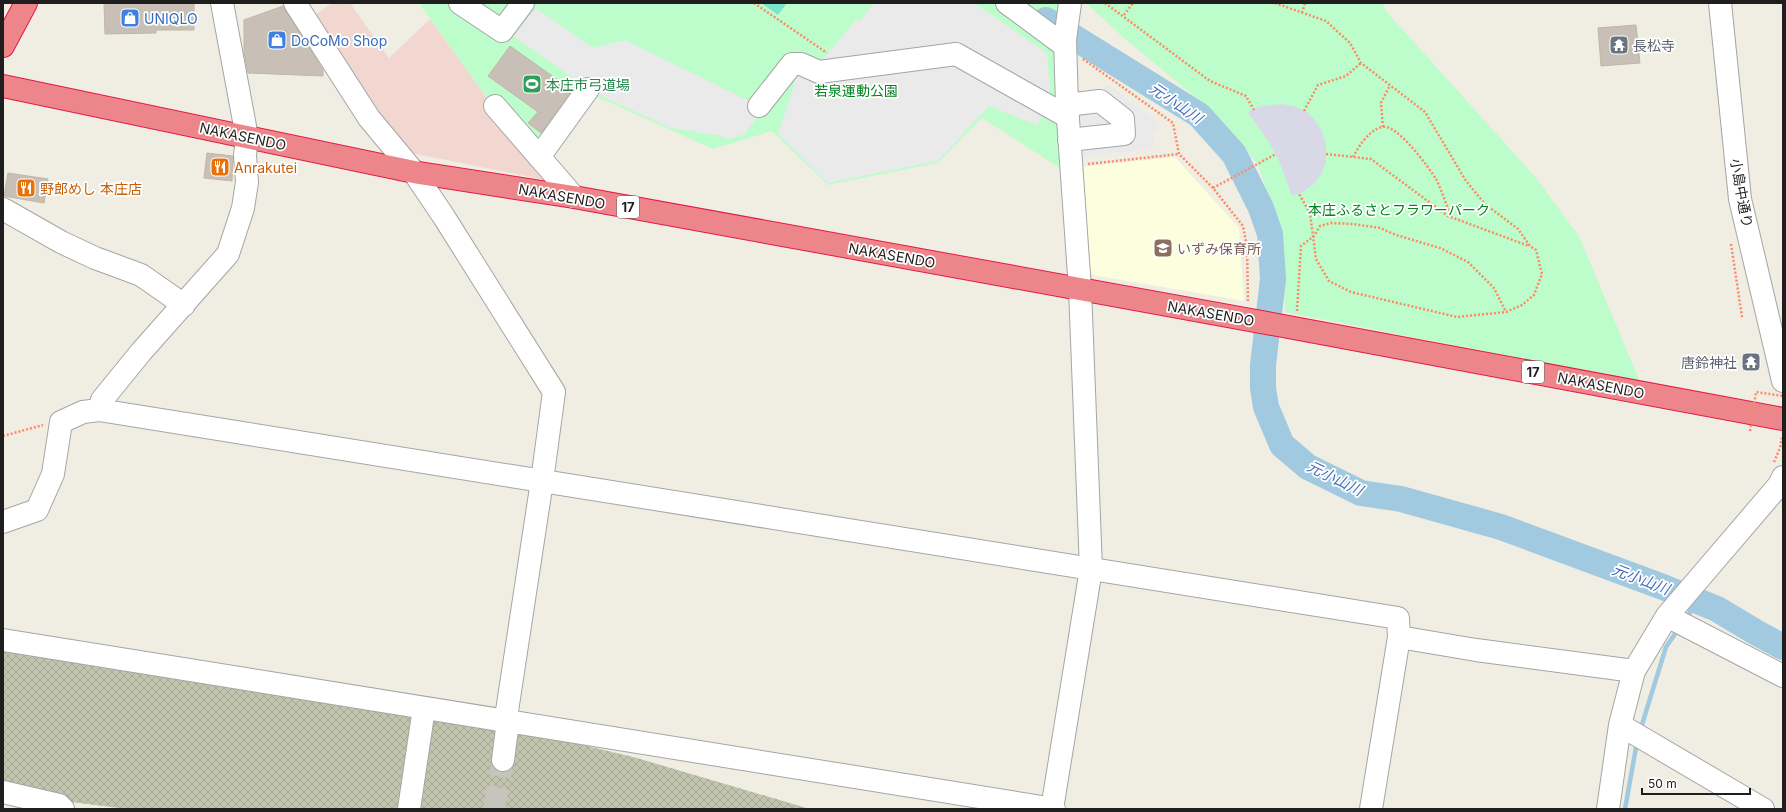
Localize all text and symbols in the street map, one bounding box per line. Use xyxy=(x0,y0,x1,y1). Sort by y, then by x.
shop icon: UNIQLO xyxy=(119,7,141,29)
place label: UNIQLO xyxy=(144,10,198,27)
shop icon: DoCoMo Shop xyxy=(266,29,288,51)
place label: DoCoMo Shop xyxy=(291,32,387,49)
temple icon: 長松寺 xyxy=(1608,34,1630,56)
place label: 長松寺 xyxy=(1633,37,1675,54)
sports icon: 本庄市弓道場 xyxy=(521,73,543,95)
place label: 本庄市弓道場 xyxy=(546,76,630,93)
water label: 元小山川 xyxy=(1146,78,1208,129)
park label: 若泉運動公園 xyxy=(814,82,898,99)
street label: NAKASENDO xyxy=(198,119,288,153)
restaurant icon: Anrakutei xyxy=(209,156,231,178)
street label: 小島中通り xyxy=(1728,157,1756,229)
place label: Anrakutei xyxy=(234,159,297,176)
restaurant icon: 野郎めし 本庄店 xyxy=(15,177,37,199)
place label: 野郎めし 本庄店 xyxy=(40,180,142,197)
street label: NAKASENDO xyxy=(517,180,607,212)
road number: 17 xyxy=(617,196,639,218)
park label: 本庄ふるさとフラワーパーク xyxy=(1308,201,1490,218)
school or university icon: いずみ保育所 xyxy=(1152,237,1174,259)
street label: NAKASENDO xyxy=(847,239,937,271)
place label: いずみ保育所 xyxy=(1177,240,1261,257)
street label: NAKASENDO xyxy=(1166,297,1256,329)
temple icon: 唐鈴神社 xyxy=(1740,351,1762,373)
place label: 唐鈴神社 xyxy=(1681,354,1737,371)
road number: 17 xyxy=(1522,361,1544,383)
street label: NAKASENDO xyxy=(1556,368,1646,402)
water label: 元小山川 xyxy=(1304,456,1368,501)
water label: 元小山川 xyxy=(1610,559,1674,599)
scale bar xyxy=(1642,770,1750,796)
text: 50 m xyxy=(1648,776,1677,791)

